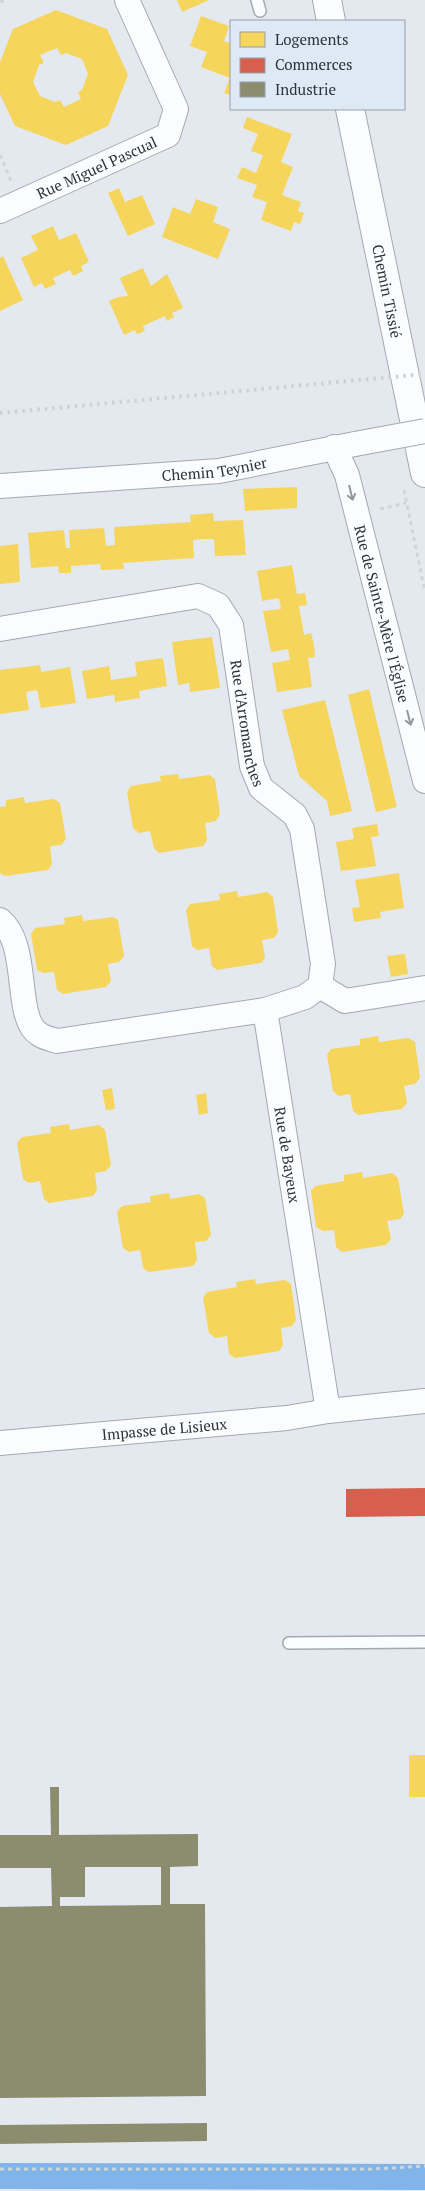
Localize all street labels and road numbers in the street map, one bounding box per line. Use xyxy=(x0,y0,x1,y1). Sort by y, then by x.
street label: Rue Miguel Pascual xyxy=(33,131,160,203)
street label: Chemin Tissié xyxy=(368,243,407,340)
street label: Chemin Teynier xyxy=(161,452,269,485)
street label: Rue de Sainte-Mère l'Église xyxy=(350,523,415,705)
street label: Rue d'Arromanches xyxy=(226,658,269,789)
street label: Rue de Bayeux xyxy=(270,1105,305,1204)
street label: Impasse de Lisieux xyxy=(101,1413,228,1444)

